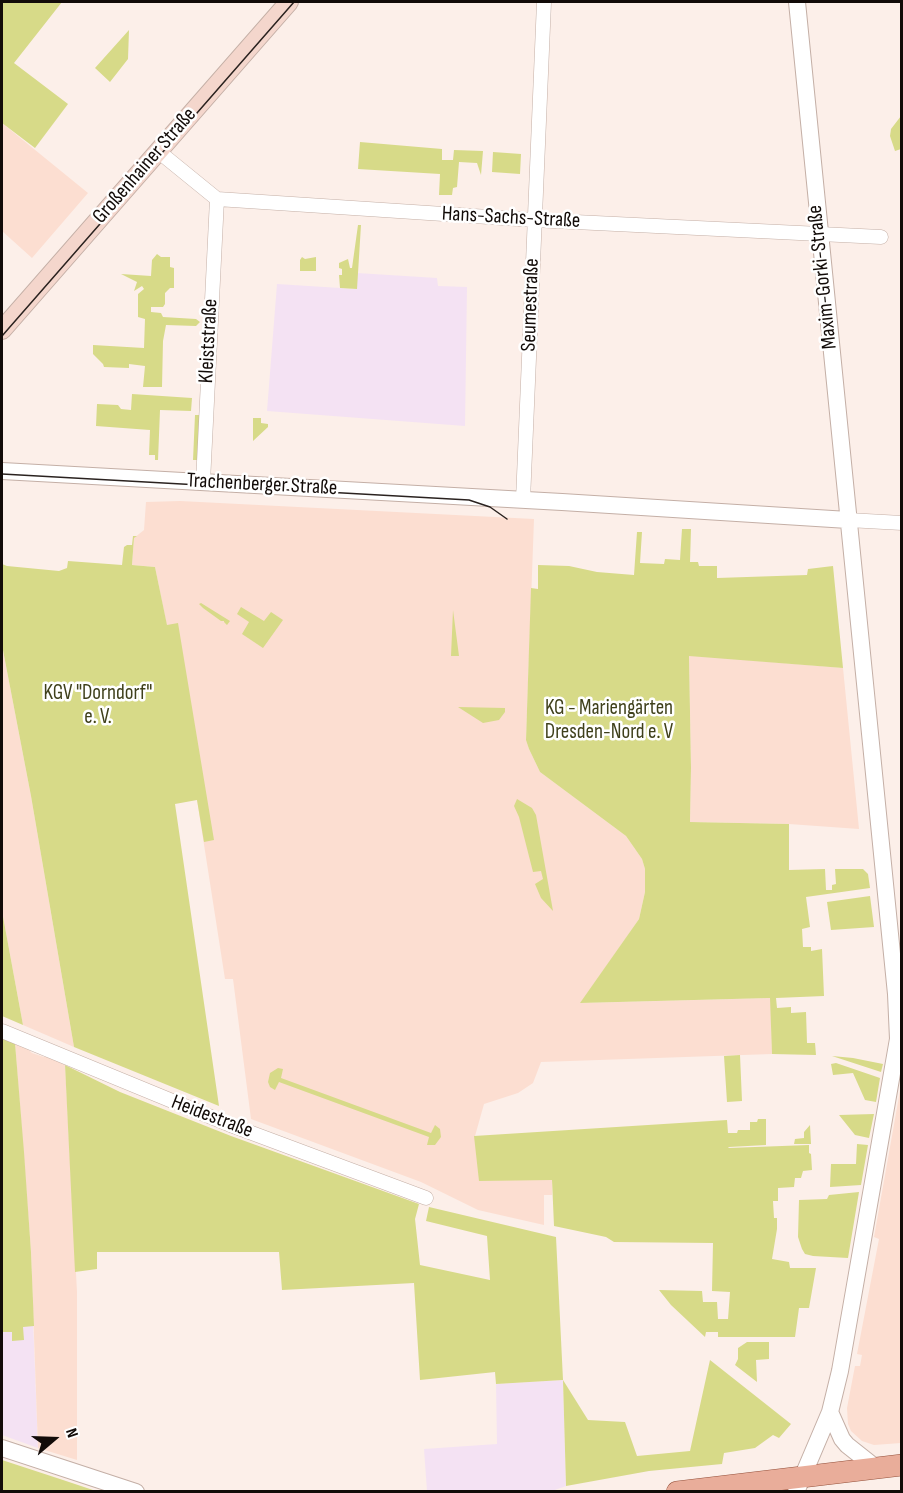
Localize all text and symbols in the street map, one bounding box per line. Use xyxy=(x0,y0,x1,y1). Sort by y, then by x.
street label: Großenhainer Straße xyxy=(88,103,202,229)
street label: Hans-Sachs-Straße xyxy=(441,202,581,234)
street label: Maxim-Gorki-Straße xyxy=(803,204,843,350)
street label: Seumestraße xyxy=(517,258,545,352)
street label: Kleiststraße xyxy=(194,298,224,384)
street label: Trachenberger Straße xyxy=(186,468,338,502)
park label: KGV "Dorndorf" e. V. xyxy=(44,681,152,731)
park label: KG - Mariengärten Dresden-Nord e. V xyxy=(545,696,673,746)
street label: Heidestraße xyxy=(168,1090,256,1144)
north arrow xyxy=(24,1409,84,1469)
text: N xyxy=(61,1426,82,1440)

